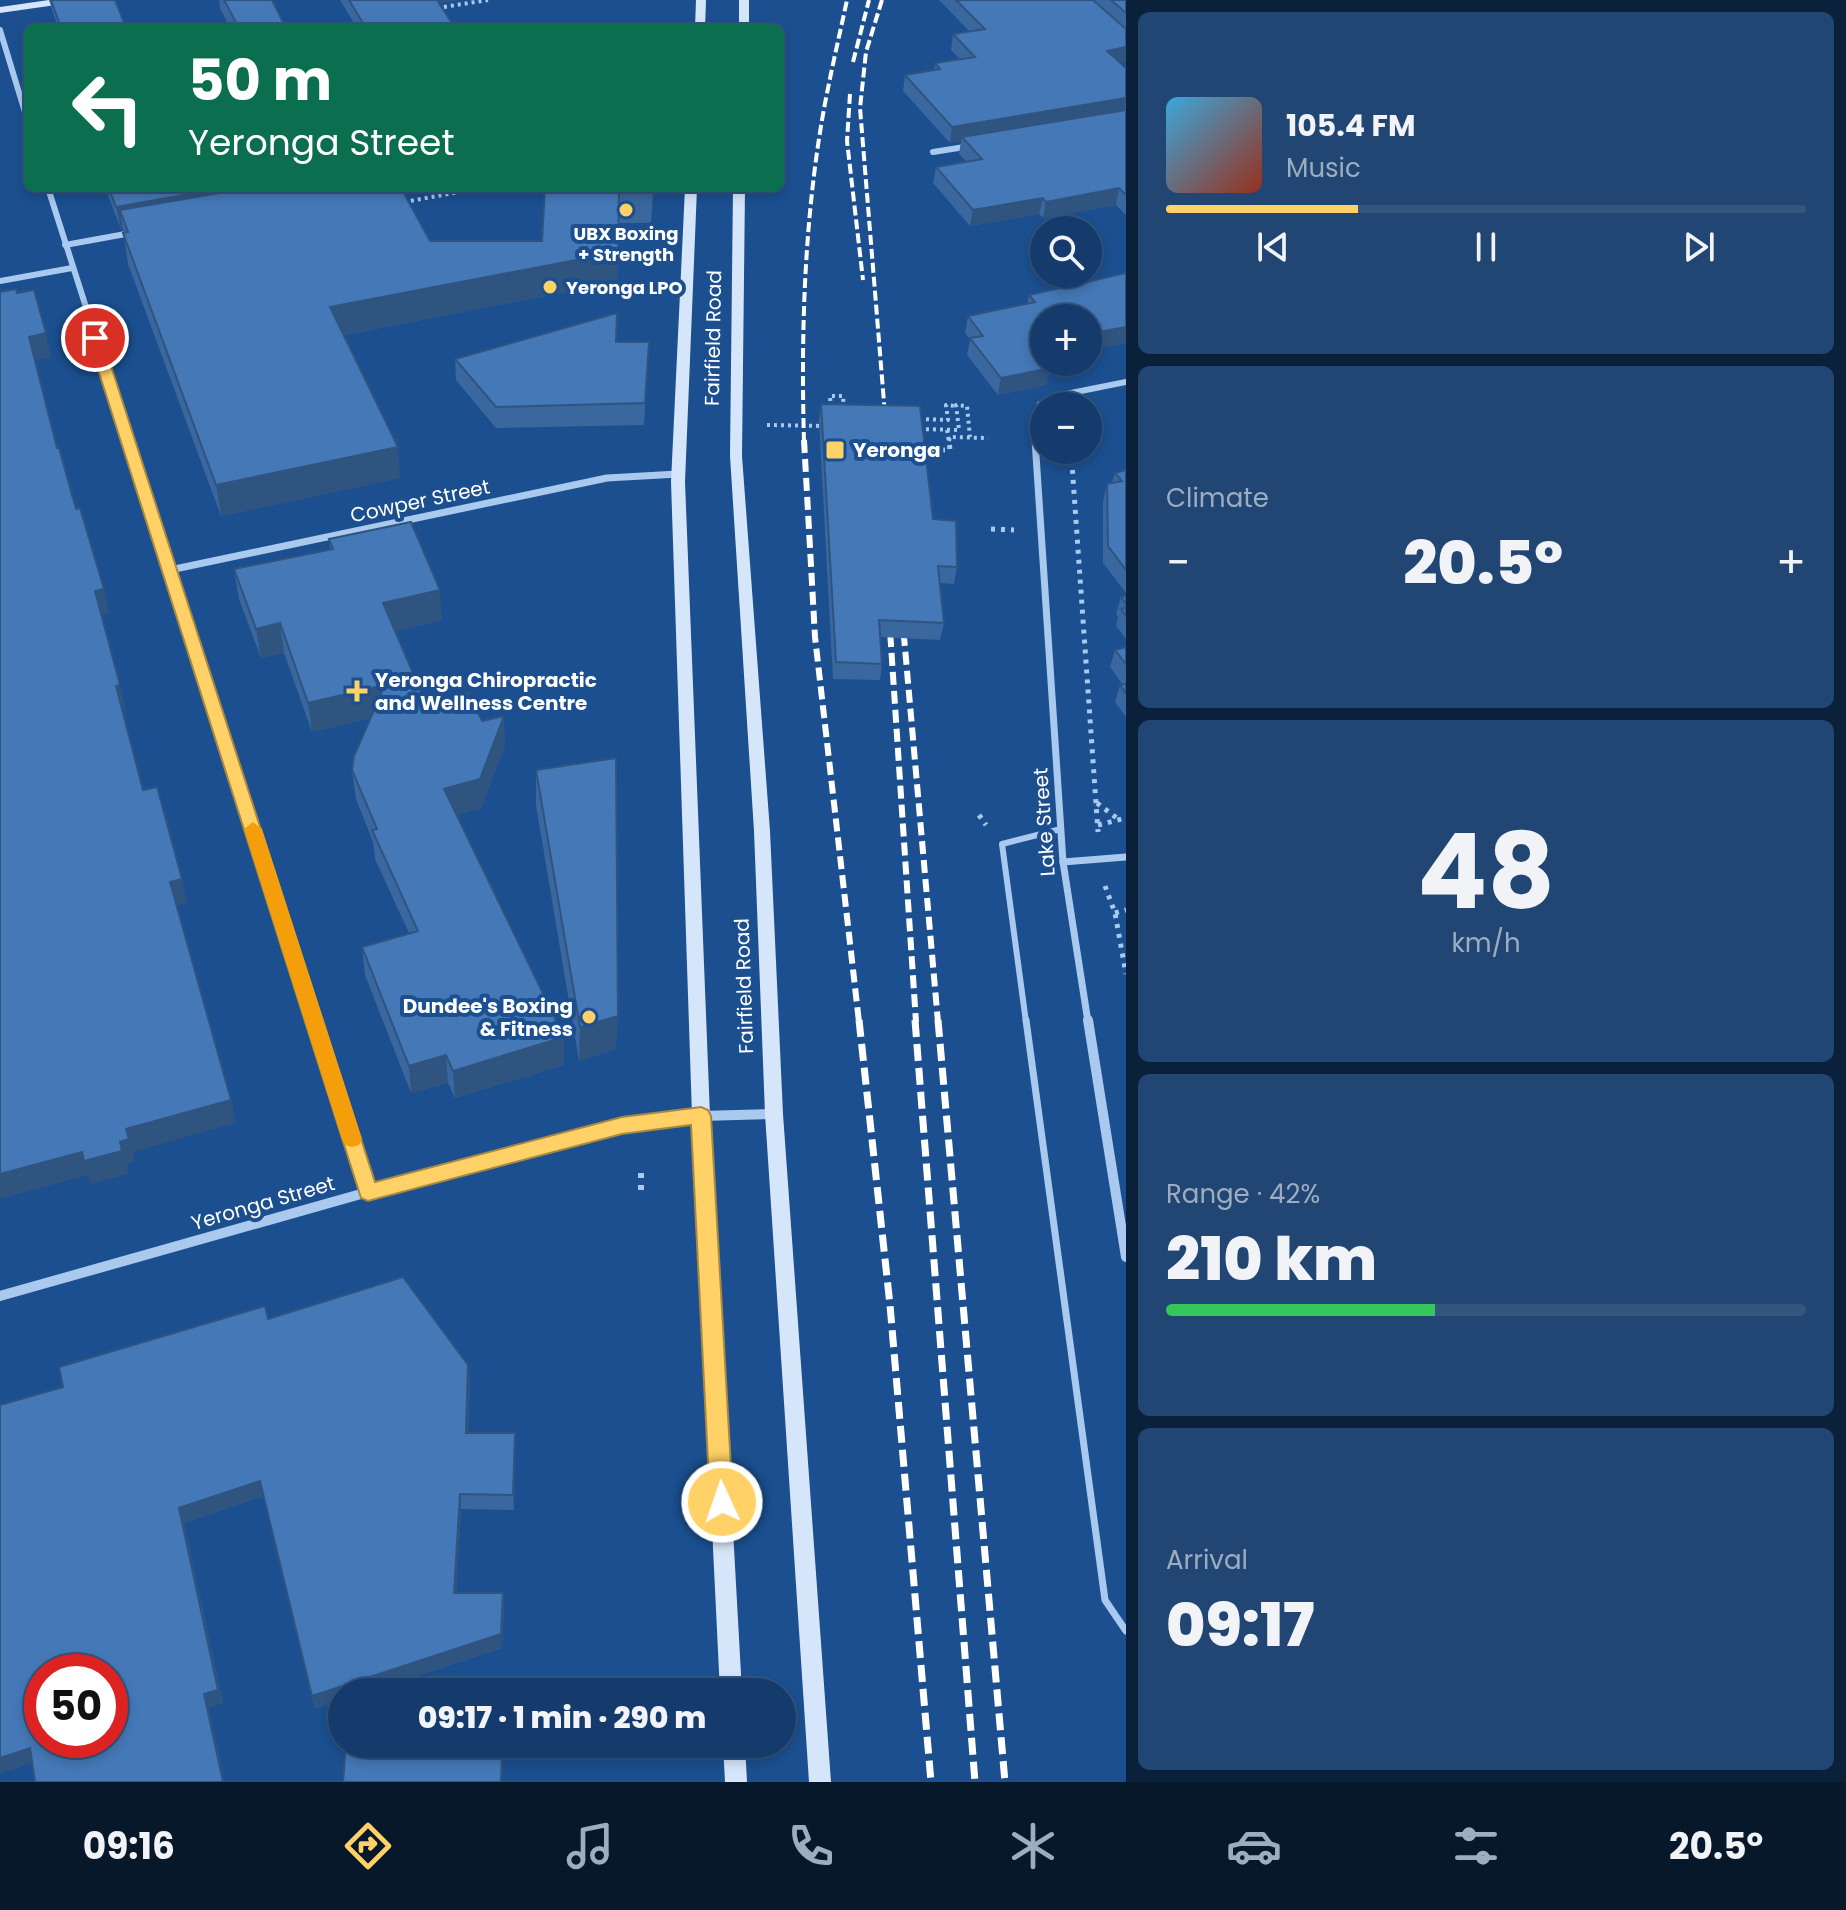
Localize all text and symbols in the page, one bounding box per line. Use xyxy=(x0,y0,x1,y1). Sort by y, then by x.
text: 50 m xyxy=(188,41,332,120)
icon: left xyxy=(56,56,160,160)
text: 105.4 FM xyxy=(1286,104,1415,147)
text: Yeronga Street xyxy=(188,117,455,168)
text: Music xyxy=(1286,150,1361,186)
marker: UBX Boxing + Strength xyxy=(617,201,635,219)
map controls xyxy=(1030,216,1102,464)
button: search xyxy=(1030,216,1102,288)
place label: UBX Boxing + Strength xyxy=(574,221,678,267)
icon: previous xyxy=(1251,225,1295,269)
icon: pause xyxy=(1464,225,1508,269)
icon: next xyxy=(1677,225,1721,269)
street label: Fairfield Road xyxy=(698,270,728,406)
place label: Yeronga LPO xyxy=(566,275,683,300)
marker: Yeronga LPO xyxy=(541,278,559,296)
pin xyxy=(61,304,129,372)
button: + xyxy=(1030,304,1102,376)
icon: arrive xyxy=(73,316,117,360)
button: − xyxy=(1030,392,1102,464)
place label: Yeronga xyxy=(853,436,941,464)
marker: Yeronga xyxy=(824,439,846,461)
street label: Cowper Street xyxy=(348,473,492,529)
text: Climate xyxy=(1166,480,1269,516)
text: 20.5° xyxy=(1403,521,1563,605)
text: − xyxy=(1166,532,1190,593)
text: + xyxy=(1776,532,1806,593)
place label: Yeronga Chiropractic and Wellness Centre xyxy=(375,666,597,717)
marker: Yeronga Chiropractic and Wellness Centre xyxy=(346,680,368,702)
street label: Lake Street xyxy=(1026,767,1062,877)
text: 48 xyxy=(1417,799,1555,944)
street label: Fairfield Road xyxy=(728,918,760,1054)
text: km/h xyxy=(1451,925,1521,961)
place label: Dundee's Boxing & Fitness xyxy=(403,992,573,1043)
marker: Dundee's Boxing & Fitness xyxy=(580,1008,598,1026)
street label: Yeronga Street xyxy=(188,1169,338,1237)
text: Range · 42% xyxy=(1166,1176,1320,1212)
text: 210 km xyxy=(1166,1217,1377,1301)
position arrow xyxy=(680,1460,764,1544)
text: Arrival xyxy=(1166,1542,1248,1578)
text: 09:17 xyxy=(1166,1583,1315,1667)
speed limit sign: 50 xyxy=(24,1654,128,1758)
text: 09:17 · 1 min · 290 m xyxy=(418,1696,706,1739)
icon: directions xyxy=(340,1818,396,1874)
icon: music xyxy=(562,1818,618,1874)
icon: phone xyxy=(783,1818,839,1874)
icon: climate xyxy=(1005,1818,1061,1874)
icon: car xyxy=(1226,1818,1282,1874)
icon: filters xyxy=(1448,1818,1504,1874)
text: 09:16 xyxy=(83,1821,175,1872)
text: 20.5° xyxy=(1669,1821,1763,1872)

